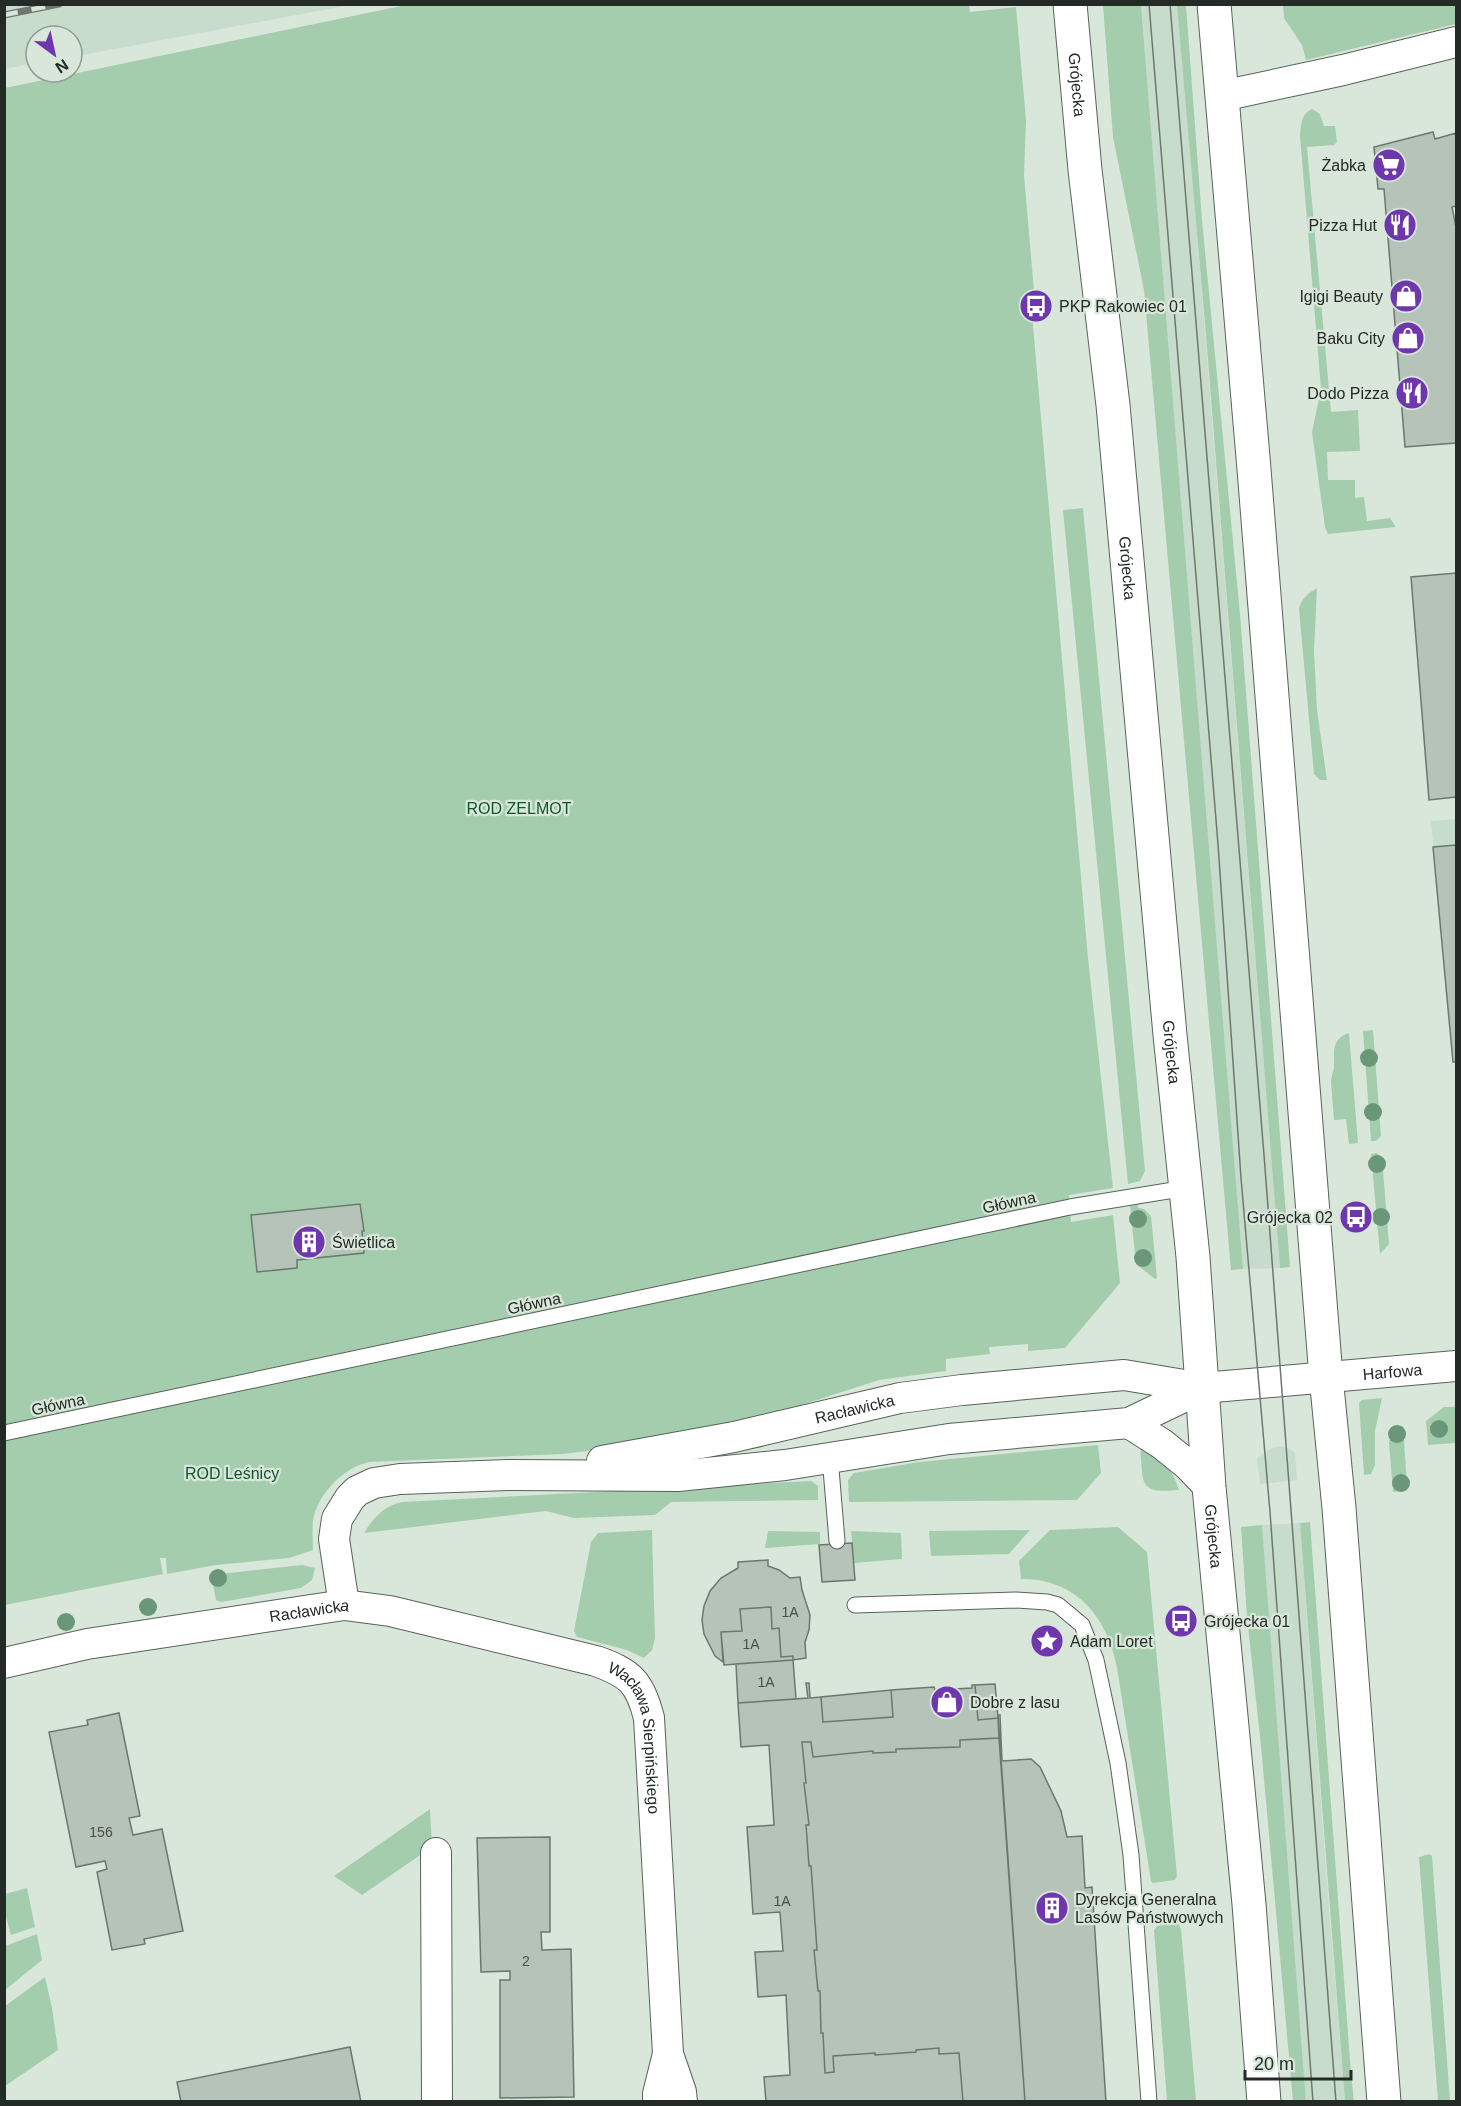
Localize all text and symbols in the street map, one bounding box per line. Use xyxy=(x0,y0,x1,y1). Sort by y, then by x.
north arrow xyxy=(24,24,84,84)
street label: Grójecka xyxy=(1065,52,1088,117)
text: N xyxy=(52,56,71,76)
supermarket icon: Żabka xyxy=(1371,147,1407,183)
place label: Żabka xyxy=(1322,156,1366,174)
restaurant icon: Pizza Hut xyxy=(1382,207,1418,243)
place label: Pizza Hut xyxy=(1309,217,1378,234)
shop icon: Igigi Beauty xyxy=(1388,278,1424,314)
bus stop icon: PKP Rakowiec 01 xyxy=(1018,288,1054,324)
place label: Igigi Beauty xyxy=(1299,288,1383,305)
place label: PKP Rakowiec 01 xyxy=(1059,298,1187,315)
shop icon: Baku City xyxy=(1390,320,1426,356)
place label: Baku City xyxy=(1317,330,1385,347)
restaurant icon: Dodo Pizza xyxy=(1394,375,1430,411)
place label: Dodo Pizza xyxy=(1307,385,1389,402)
street label: Grójecka xyxy=(1116,535,1139,601)
park label: ROD ZELMOT xyxy=(467,800,572,817)
street label: Grójecka xyxy=(1160,1019,1183,1085)
street label: Główna xyxy=(981,1189,1038,1216)
bus stop icon: Grójecka 02 xyxy=(1338,1199,1374,1235)
place label: Grójecka 02 xyxy=(1247,1209,1333,1226)
building icon: Świetlica xyxy=(291,1224,327,1260)
place label: Świetlica xyxy=(332,1233,395,1251)
street label: Główna xyxy=(506,1290,563,1317)
street label: Harfowa xyxy=(1362,1361,1423,1383)
street label: Główna xyxy=(30,1391,87,1418)
street label: Racławicka xyxy=(813,1392,896,1427)
park label: ROD Leśnicy xyxy=(185,1465,279,1482)
street label: Grójecka xyxy=(1202,1503,1225,1569)
street label: Racławicka xyxy=(268,1597,350,1625)
bus stop icon: Grójecka 01 xyxy=(1163,1603,1199,1639)
house number: 1A xyxy=(781,1604,799,1620)
place label: Grójecka 01 xyxy=(1204,1613,1290,1630)
place icon: Adam Loret xyxy=(1029,1623,1065,1659)
place label: Adam Loret xyxy=(1070,1633,1153,1650)
house number: 1A xyxy=(742,1636,760,1652)
street label: Wacława Sierpińskiego xyxy=(605,1659,662,1815)
house number: 1A xyxy=(757,1674,775,1690)
shop icon: Dobre z lasu xyxy=(929,1684,965,1720)
place label: Dobre z lasu xyxy=(970,1694,1060,1711)
house number: 156 xyxy=(89,1824,113,1840)
building icon: Dyrekcja Generalna Lasów Państwowych xyxy=(1034,1890,1070,1926)
place label: Dyrekcja Generalna Lasów Państwowych xyxy=(1075,1891,1224,1926)
house number: 1A xyxy=(773,1893,791,1909)
house number: 2 xyxy=(522,1953,530,1969)
scale bar xyxy=(1245,2043,1352,2081)
text: 20 m xyxy=(1254,2054,1294,2074)

